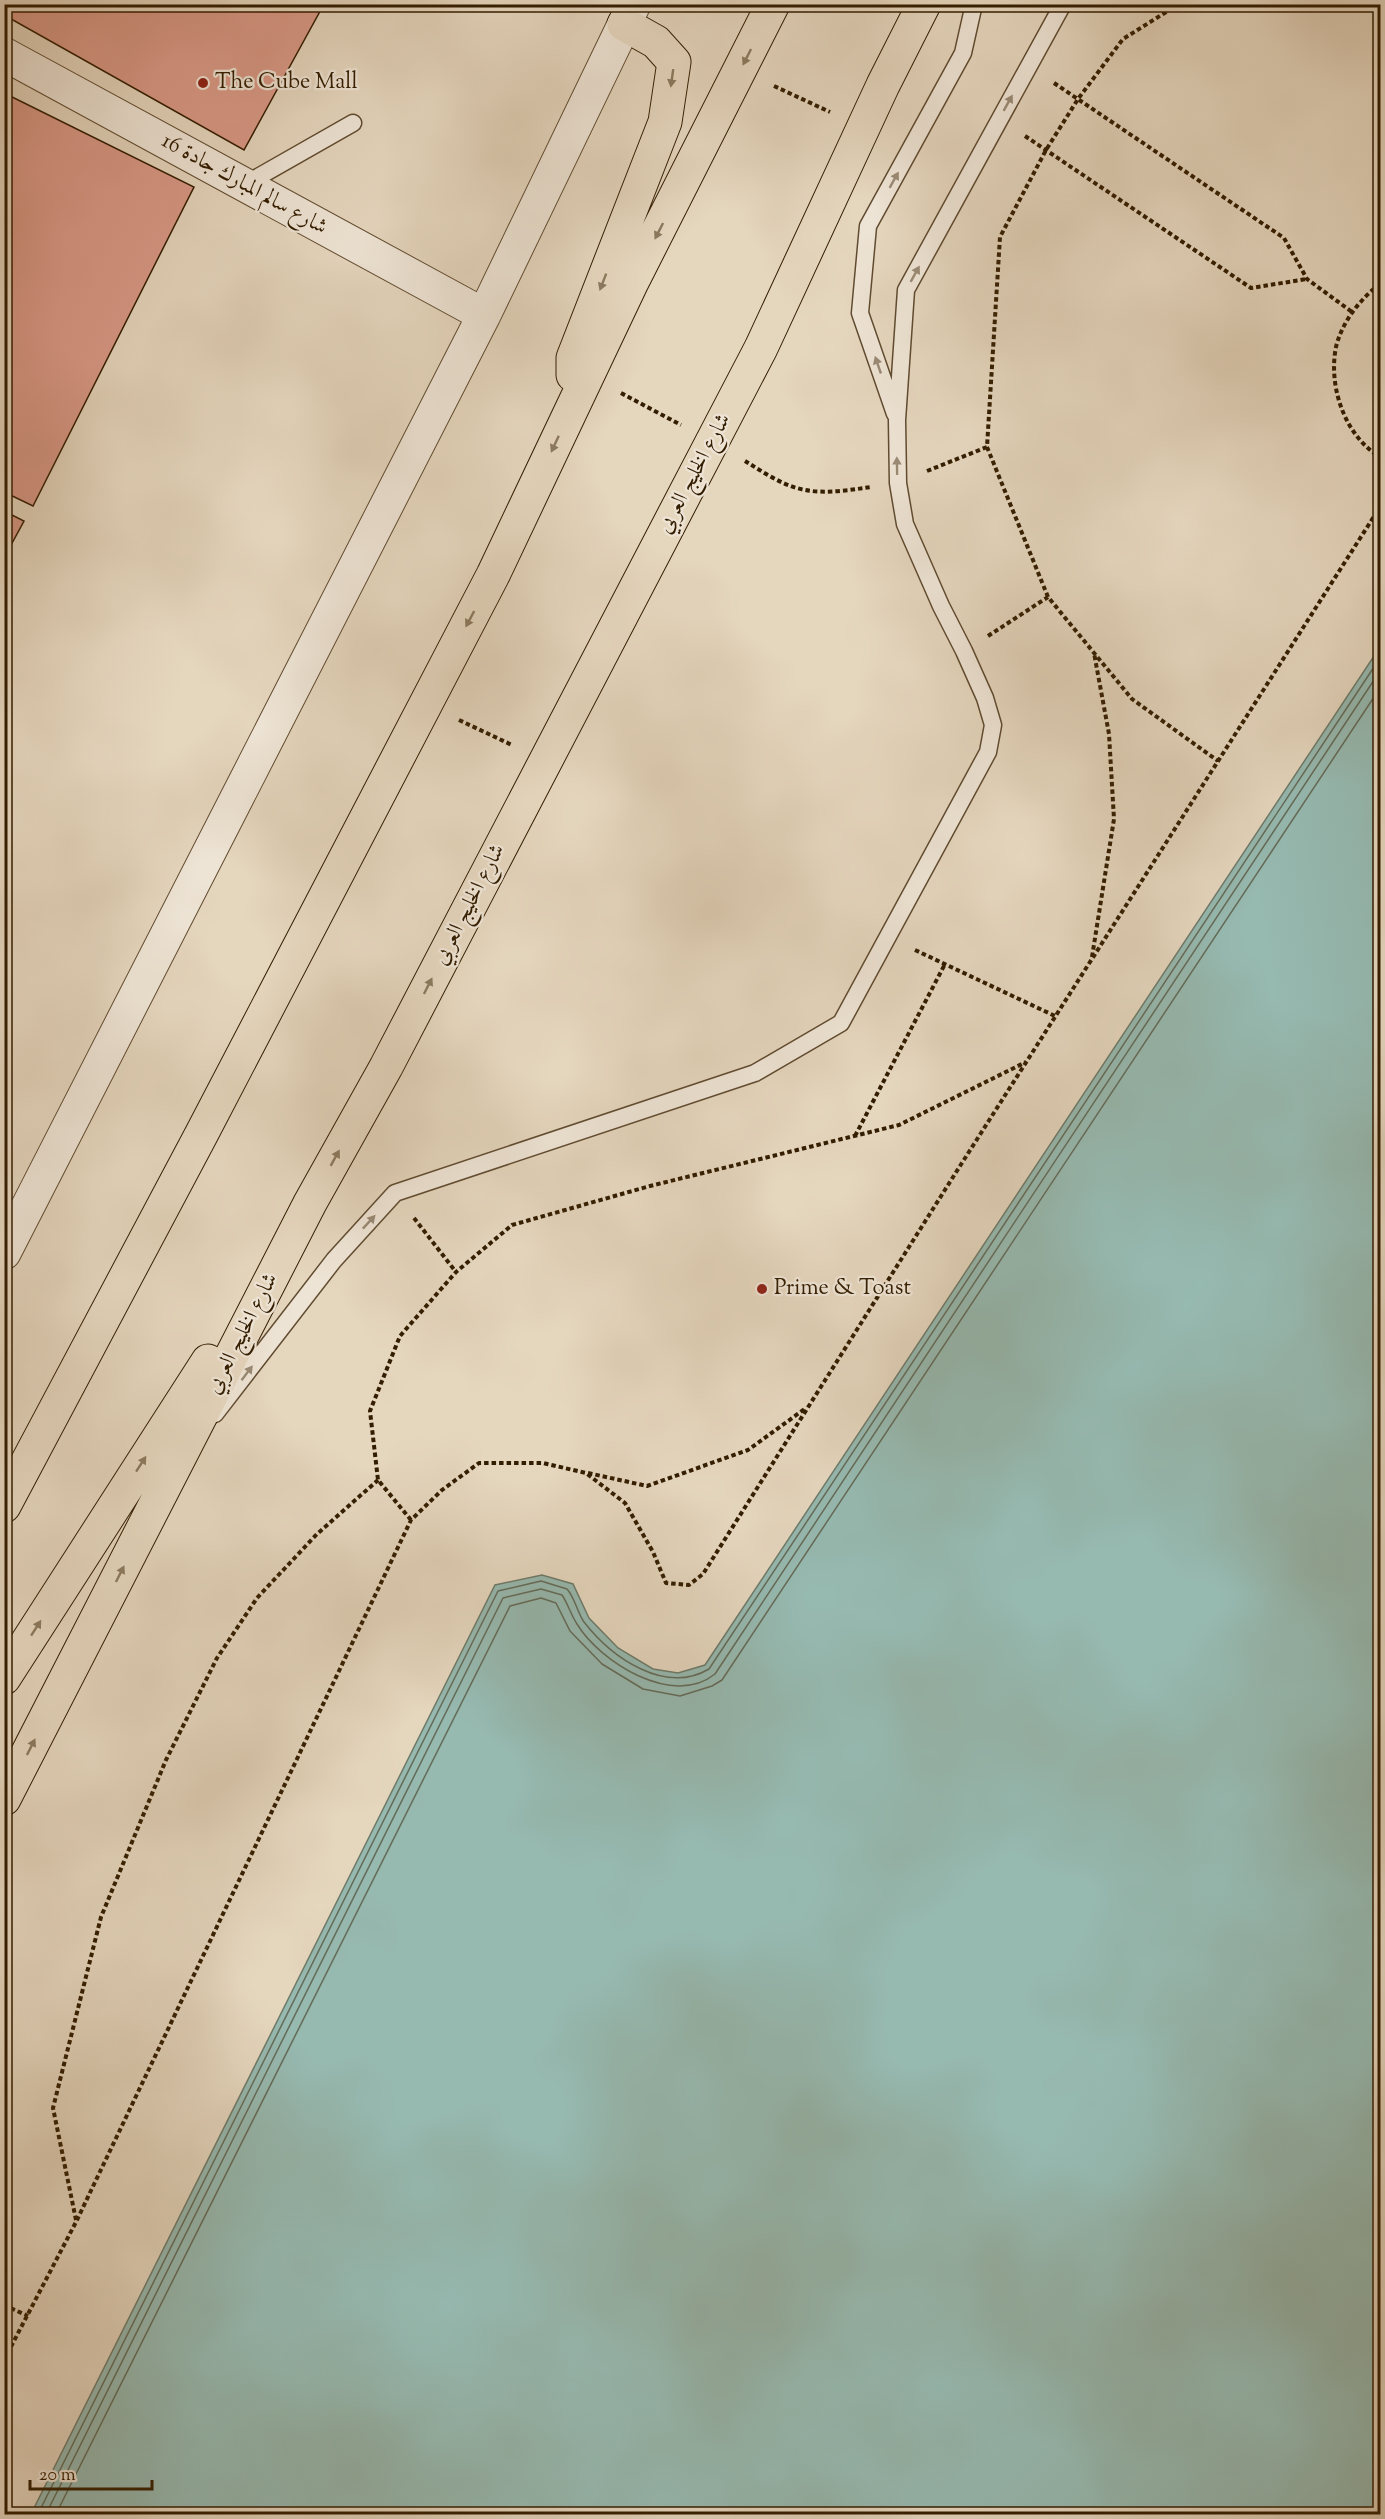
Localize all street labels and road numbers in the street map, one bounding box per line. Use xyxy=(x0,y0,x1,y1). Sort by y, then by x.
street label: شارع سالم المبارك جادة 16 xyxy=(155,126,333,245)
street label: شارع الخليج العربي xyxy=(650,408,741,540)
street label: شارع الخليج العربي xyxy=(426,839,515,972)
street label: شارع الخليج العربي xyxy=(199,1268,288,1401)

